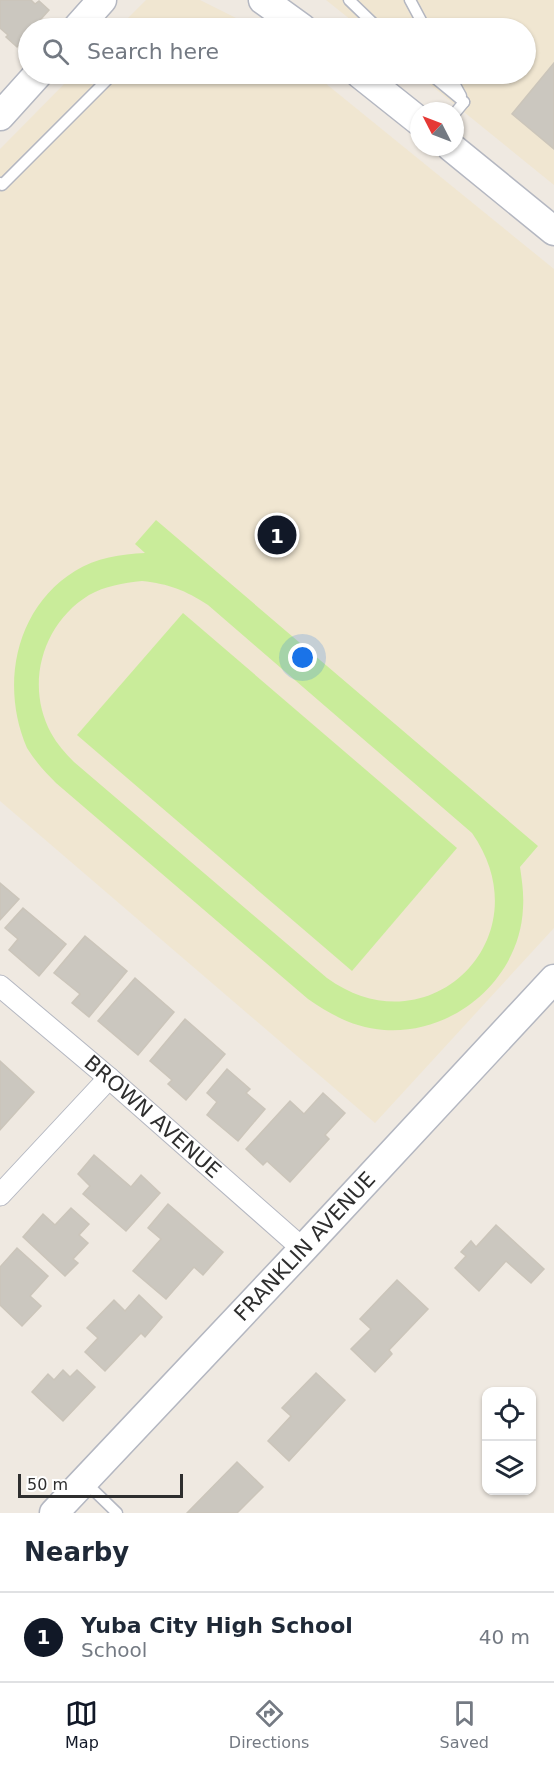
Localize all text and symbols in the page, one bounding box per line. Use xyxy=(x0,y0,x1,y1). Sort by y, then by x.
search box xyxy=(18,18,536,84)
icon: search xyxy=(39,35,72,68)
text: Search here xyxy=(87,39,219,64)
north arrow xyxy=(410,102,464,156)
pin: 1 xyxy=(258,512,296,558)
your location xyxy=(288,643,317,672)
street label: BROWN AVENUE xyxy=(79,1050,226,1183)
street label: FRANKLIN AVENUE xyxy=(229,1167,380,1326)
map controls xyxy=(482,1387,536,1495)
button: locate xyxy=(482,1387,536,1441)
button: layers xyxy=(482,1441,536,1495)
scale bar xyxy=(18,1471,183,1498)
text: 50 m xyxy=(27,1475,68,1494)
text: Nearby xyxy=(24,1537,129,1567)
text: Yuba City High School xyxy=(81,1613,353,1638)
text: 1 xyxy=(37,1625,50,1649)
text: 40 m xyxy=(479,1625,530,1649)
text: School xyxy=(81,1638,147,1662)
tab: Map xyxy=(65,1697,99,1752)
tab: Directions xyxy=(229,1697,309,1752)
tab: Saved xyxy=(440,1697,489,1752)

